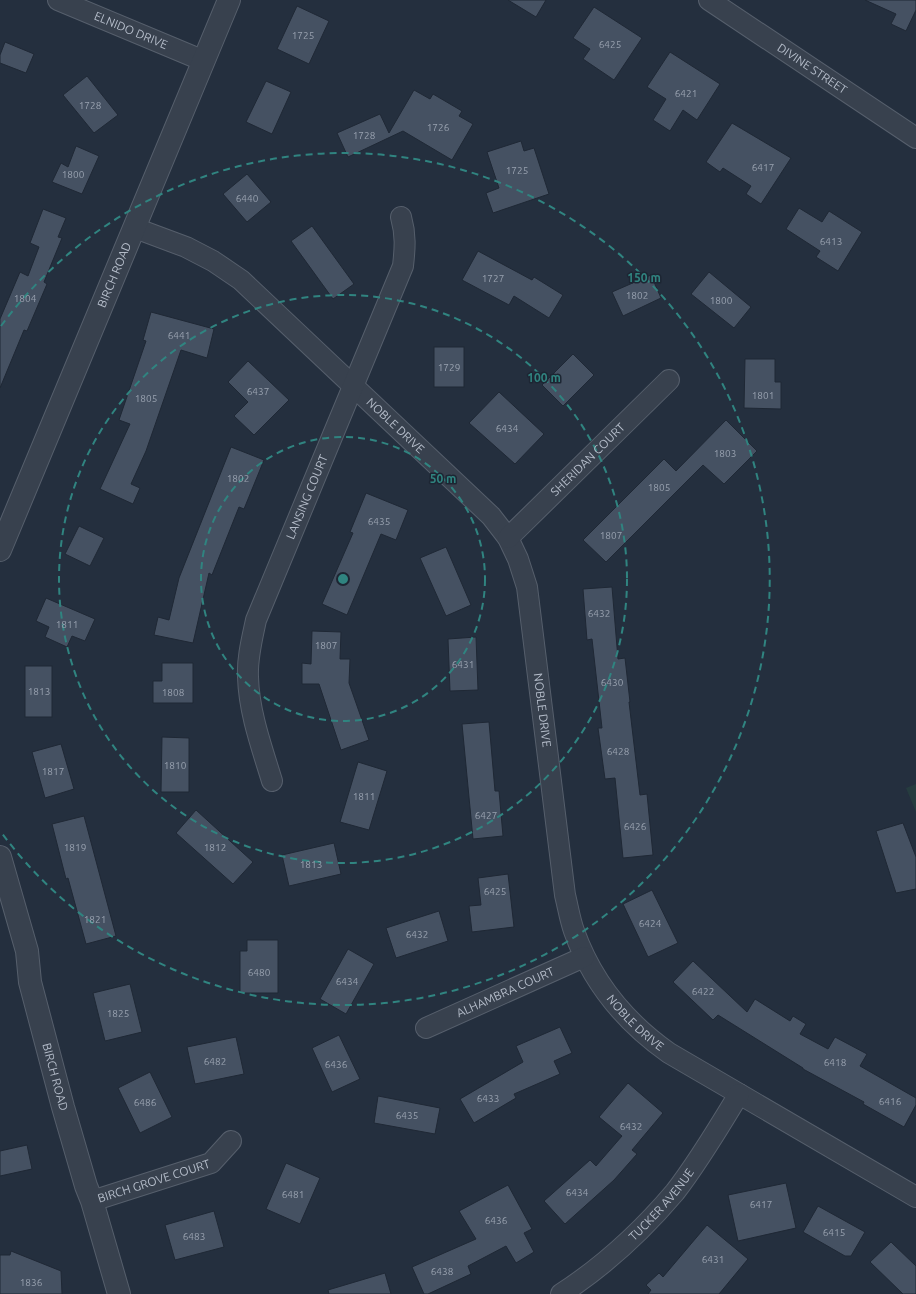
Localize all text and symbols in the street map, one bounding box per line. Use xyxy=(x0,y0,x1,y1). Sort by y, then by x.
street label: ELNIDO DRIVE xyxy=(92,9,170,51)
house number: 1725 xyxy=(292,30,314,41)
house number: 6425 xyxy=(599,39,621,50)
street label: DIVINE STREET xyxy=(775,41,850,96)
house number: 6421 xyxy=(675,88,697,99)
house number: 1728 xyxy=(79,100,102,111)
house number: 1726 xyxy=(427,122,450,133)
house number: 1728 xyxy=(353,130,376,141)
house number: 6417 xyxy=(752,162,774,173)
house number: 1725 xyxy=(506,165,528,176)
house number: 1800 xyxy=(62,169,85,180)
house number: 6440 xyxy=(236,193,259,204)
house number: 6413 xyxy=(820,236,842,247)
street label: BIRCH ROAD xyxy=(95,240,133,309)
text: 150 m xyxy=(627,271,661,284)
house number: 1727 xyxy=(482,273,504,284)
house number: 1802 xyxy=(626,290,648,301)
house number: 1804 xyxy=(14,293,37,304)
house number: 1800 xyxy=(710,295,733,306)
house number: 6441 xyxy=(168,330,190,341)
house number: 1729 xyxy=(438,362,460,373)
text: 100 m xyxy=(527,371,561,384)
house number: 6437 xyxy=(247,386,269,397)
house number: 1801 xyxy=(752,390,774,401)
house number: 1805 xyxy=(135,393,157,404)
street label: NOBLE DRIVE xyxy=(364,395,427,456)
street label: SHERIDAN COURT xyxy=(548,420,627,498)
house number: 6434 xyxy=(496,423,519,434)
house number: 1803 xyxy=(714,448,736,459)
street label: LANSING COURT xyxy=(283,452,330,541)
text: 50 m xyxy=(430,472,456,485)
house number: 1802 xyxy=(227,473,249,484)
house number: 1805 xyxy=(648,482,670,493)
house number: 6435 xyxy=(368,516,390,527)
house number: 1807 xyxy=(600,530,622,541)
centre of rings xyxy=(336,572,350,586)
house number: 6432 xyxy=(588,608,610,619)
house number: 1811 xyxy=(56,619,78,630)
house number: 1807 xyxy=(315,640,337,651)
house number: 6431 xyxy=(452,659,474,670)
street label: NOBLE DRIVE xyxy=(532,672,554,748)
house number: 6430 xyxy=(601,677,624,688)
house number: 1813 xyxy=(28,686,50,697)
house number: 1808 xyxy=(162,687,185,698)
house number: 6428 xyxy=(607,746,630,757)
house number: 1810 xyxy=(164,760,187,771)
house number: 1817 xyxy=(42,766,64,777)
house number: 1811 xyxy=(353,791,375,802)
house number: 6427 xyxy=(475,810,497,821)
house number: 6426 xyxy=(624,821,647,832)
house number: 1819 xyxy=(64,842,86,853)
house number: 1812 xyxy=(204,842,226,853)
house number: 1813 xyxy=(300,859,322,870)
house number: 6425 xyxy=(484,886,506,897)
house number: 1821 xyxy=(84,914,106,925)
house number: 6424 xyxy=(639,918,662,929)
house number: 6432 xyxy=(406,929,428,940)
street label: ALHAMBRA COURT xyxy=(454,964,556,1019)
house number: 6480 xyxy=(248,967,271,978)
house number: 6434 xyxy=(336,976,359,987)
house number: 6422 xyxy=(692,986,714,997)
street label: NOBLE DRIVE xyxy=(604,992,667,1053)
house number: 1825 xyxy=(107,1008,129,1019)
street label: BIRCH ROAD xyxy=(40,1041,71,1112)
house number: 6482 xyxy=(204,1056,226,1067)
house number: 6418 xyxy=(824,1057,847,1068)
house number: 6436 xyxy=(325,1059,348,1070)
house number: 6433 xyxy=(477,1093,499,1104)
house number: 6416 xyxy=(879,1096,902,1107)
house number: 6486 xyxy=(134,1097,157,1108)
house number: 6435 xyxy=(396,1110,418,1121)
house number: 6432 xyxy=(620,1121,642,1132)
street label: BIRCH GROVE COURT xyxy=(96,1157,212,1205)
street label: TUCKER AVENUE xyxy=(626,1166,696,1243)
house number: 6434 xyxy=(566,1187,589,1198)
house number: 6481 xyxy=(282,1189,304,1200)
house number: 6417 xyxy=(750,1199,772,1210)
house number: 6436 xyxy=(485,1215,508,1226)
house number: 6415 xyxy=(823,1227,845,1238)
house number: 6483 xyxy=(183,1231,205,1242)
house number: 6431 xyxy=(702,1254,724,1265)
house number: 6438 xyxy=(431,1266,454,1277)
house number: 1836 xyxy=(20,1277,43,1288)

